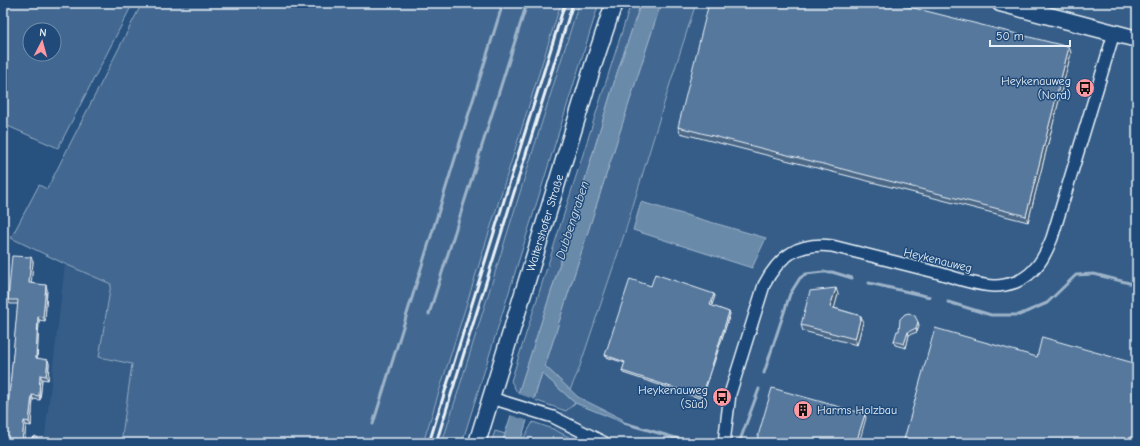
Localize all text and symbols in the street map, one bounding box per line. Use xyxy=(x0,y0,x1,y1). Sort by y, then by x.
north arrow xyxy=(22,22,62,62)
scale bar xyxy=(990,22,1070,48)
text: N xyxy=(39,26,47,39)
text: 50 m xyxy=(996,29,1024,43)
place label: Heykenauweg (Nord) xyxy=(1001,74,1071,102)
bus stop icon: Heykenauweg (Nord) xyxy=(1074,77,1096,99)
street label: Waltershofer Straße xyxy=(524,173,566,273)
water label: Dubbengraben xyxy=(552,179,592,261)
street label: Heykenauweg xyxy=(902,245,974,275)
place label: Heykenauweg (Süd) xyxy=(638,383,708,411)
bus stop icon: Heykenauweg (Süd) xyxy=(711,386,733,408)
building icon: Harms Holzbau xyxy=(792,399,814,421)
place label: Harms Holzbau xyxy=(817,403,897,417)

